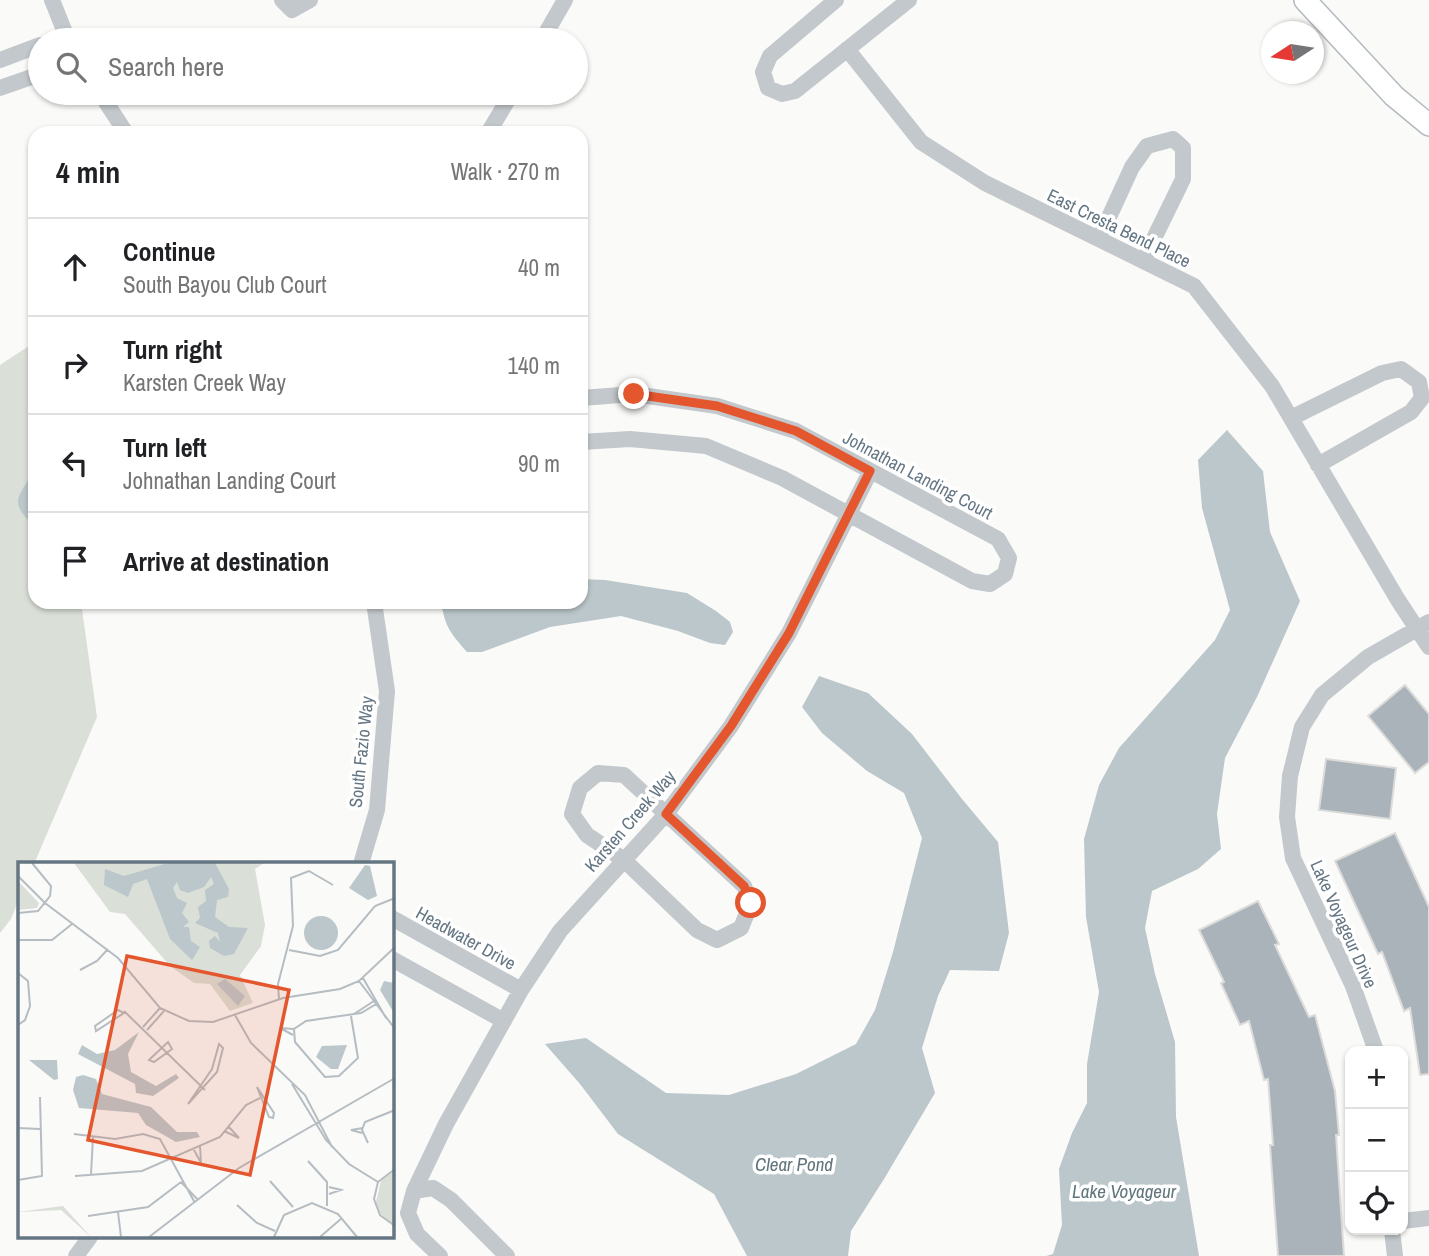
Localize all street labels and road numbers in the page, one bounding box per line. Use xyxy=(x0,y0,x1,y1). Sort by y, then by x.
street label: East Cresta Bend Place xyxy=(1043,182,1195,274)
street label: Johnathan Landing Court xyxy=(839,425,997,525)
street label: South Fazio Way xyxy=(343,694,379,809)
street label: Karsten Creek Way xyxy=(579,764,682,877)
street label: Lake Voyageur Drive xyxy=(1305,856,1383,992)
street label: Headwater Drive xyxy=(412,900,520,976)

